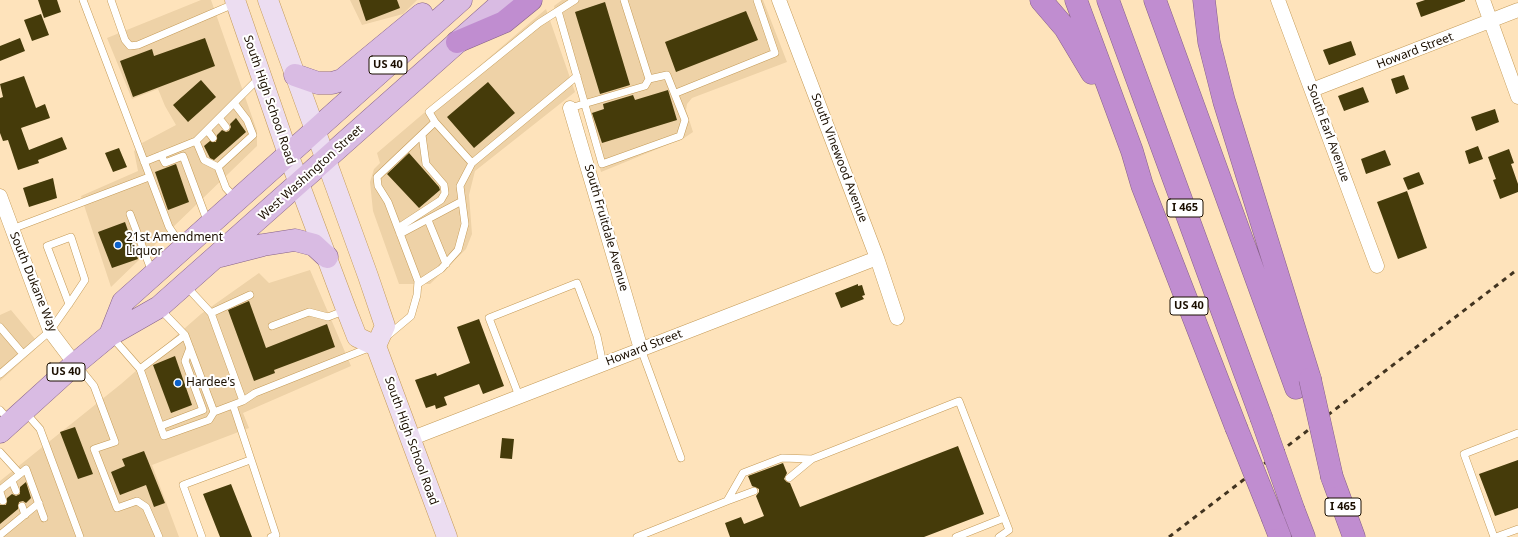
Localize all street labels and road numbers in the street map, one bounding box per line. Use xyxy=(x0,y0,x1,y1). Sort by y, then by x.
street label: Howard Street xyxy=(1375,30,1455,72)
street label: South High School Road xyxy=(240,34,298,166)
road number: US 40 xyxy=(369,56,407,74)
street label: South Earl Avenue xyxy=(1304,82,1352,184)
street label: South Vinewood Avenue xyxy=(808,91,870,225)
street label: West Washington Street xyxy=(256,122,366,224)
street label: South Fruitdale Avenue xyxy=(581,163,631,293)
road number: I 465 xyxy=(1167,199,1203,217)
street label: South Dukane Way xyxy=(6,230,60,334)
road number: US 40 xyxy=(1170,297,1208,315)
street label: Howard Street xyxy=(604,327,684,369)
road number: US 40 xyxy=(47,363,85,381)
street label: South High School Road xyxy=(381,375,441,507)
road number: I 465 xyxy=(1325,498,1361,516)

